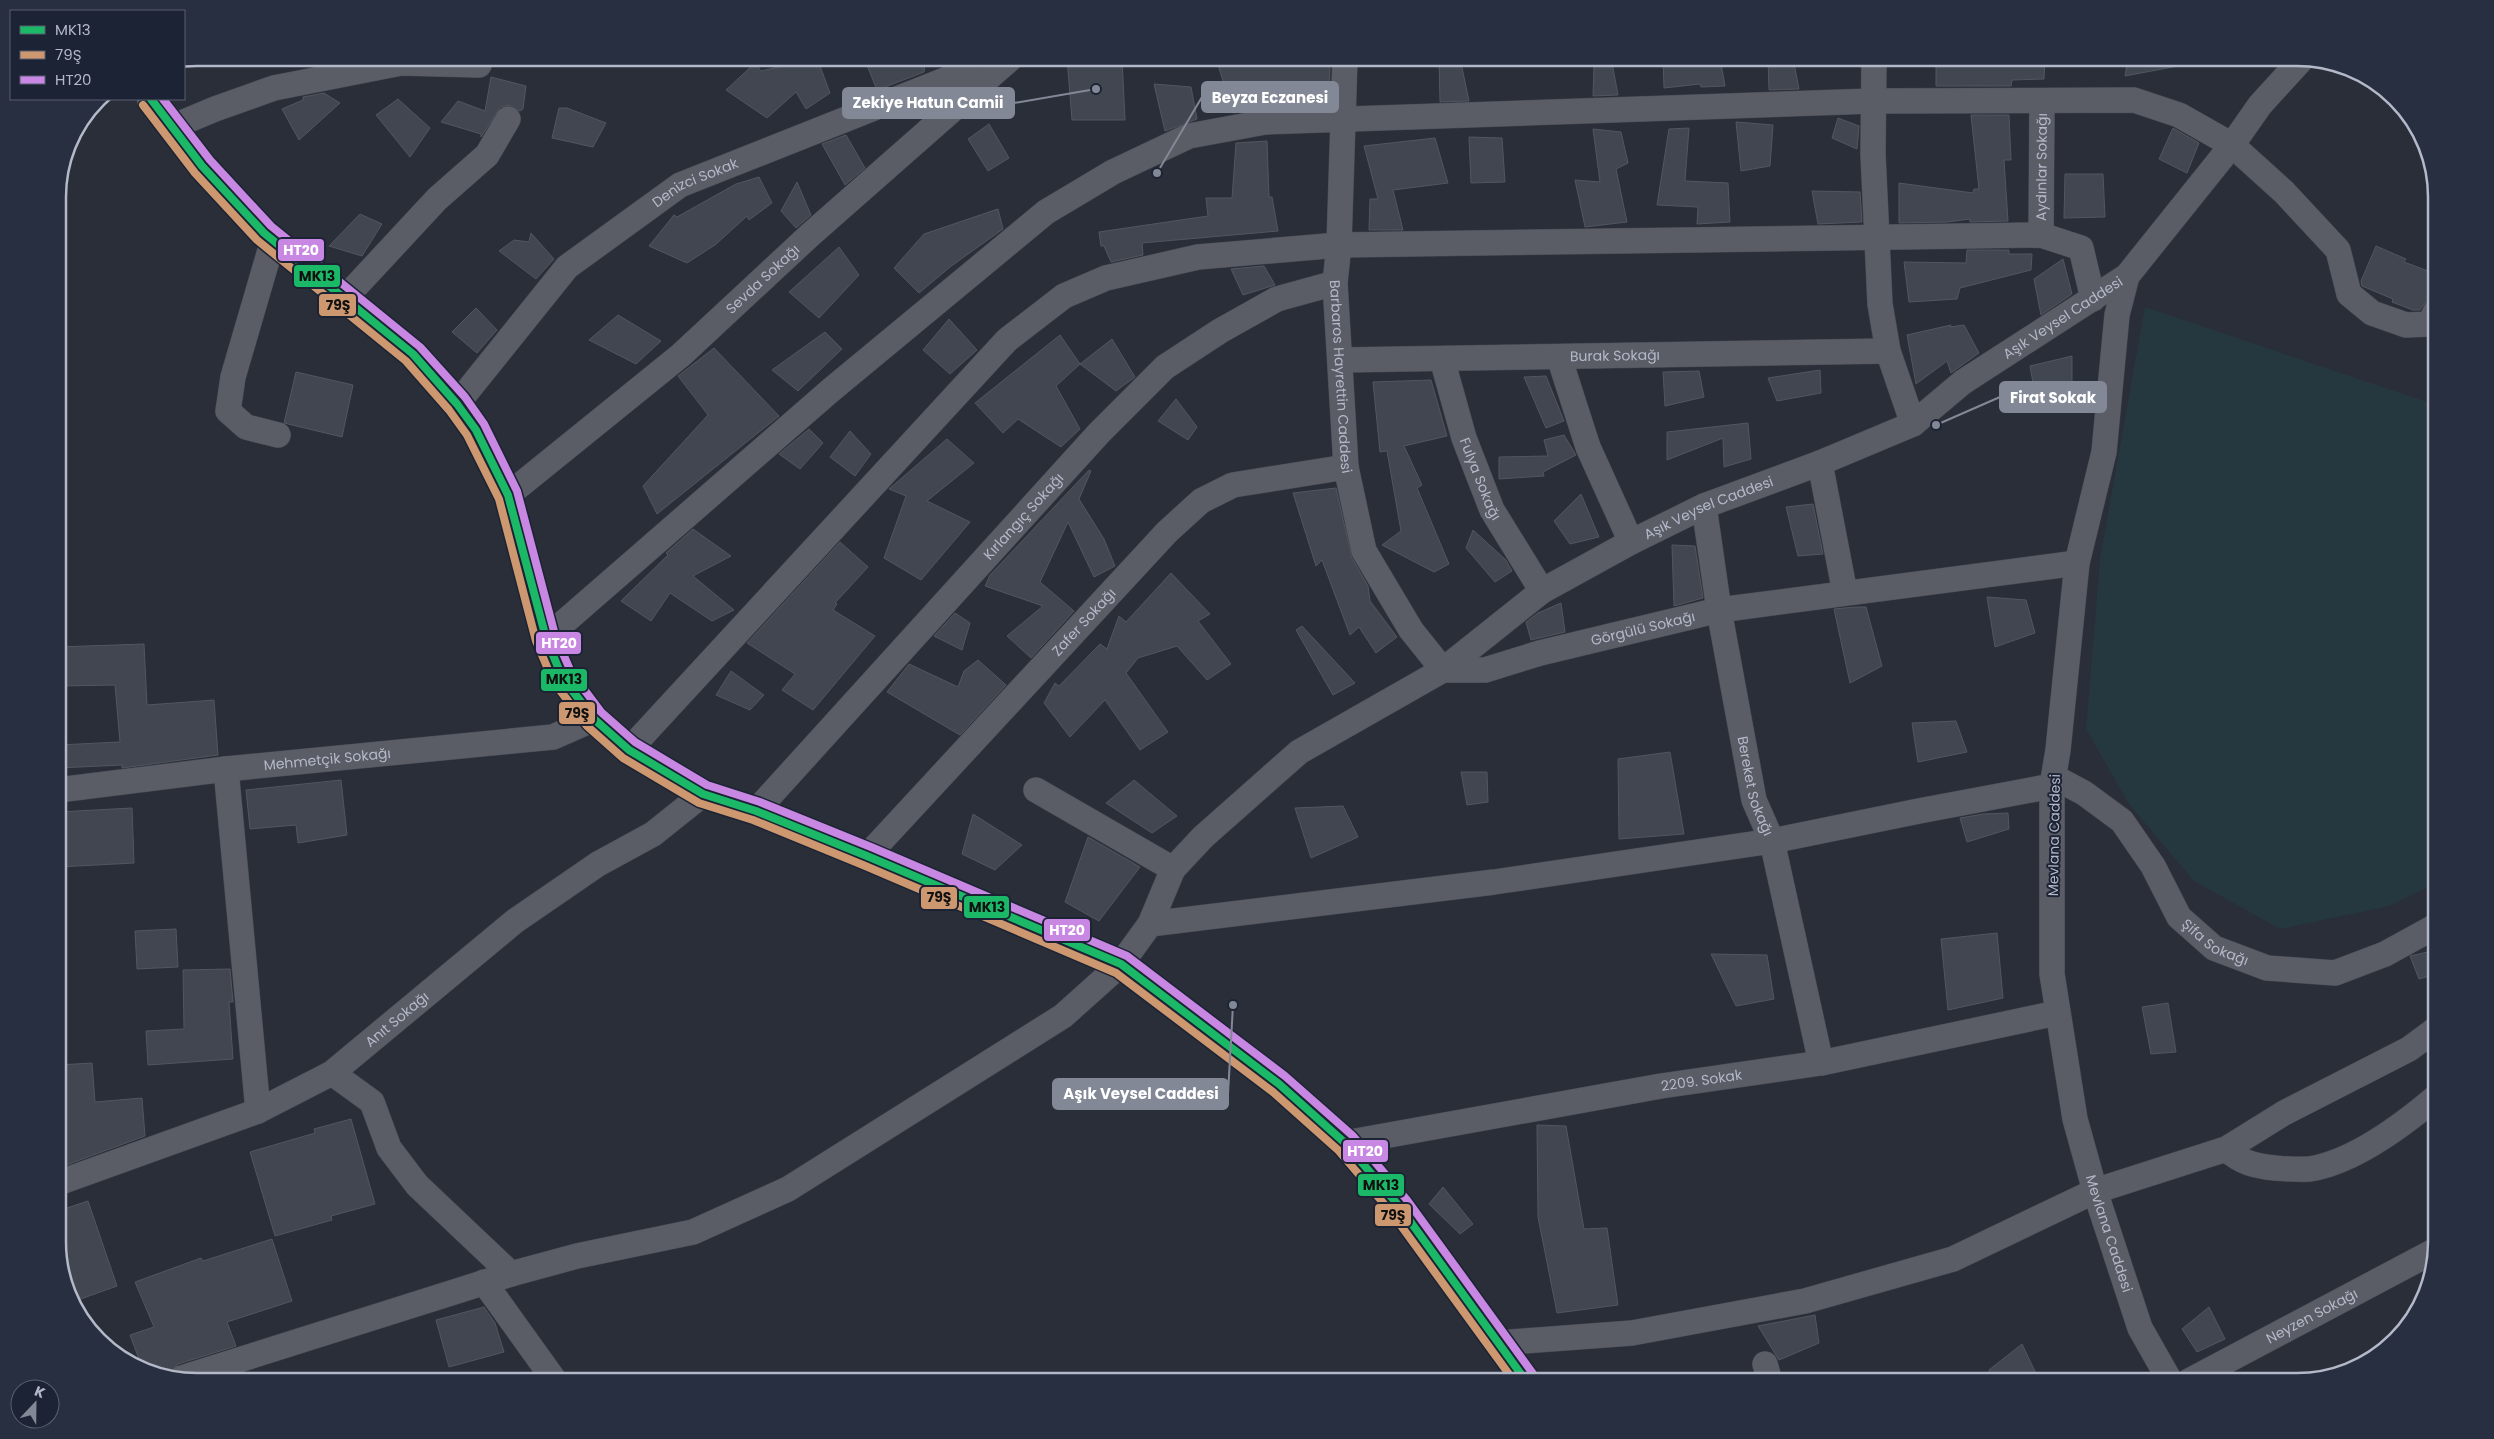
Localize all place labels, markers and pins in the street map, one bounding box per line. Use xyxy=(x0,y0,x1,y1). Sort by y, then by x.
callout: Beyza Eczanesi xyxy=(1202,82,1338,112)
callout: Zekiye Hatun Camii xyxy=(843,88,1014,118)
callout: Firat Sokak xyxy=(2000,382,2106,412)
callout: Aşık Veysel Caddesi xyxy=(1053,1079,1228,1109)

